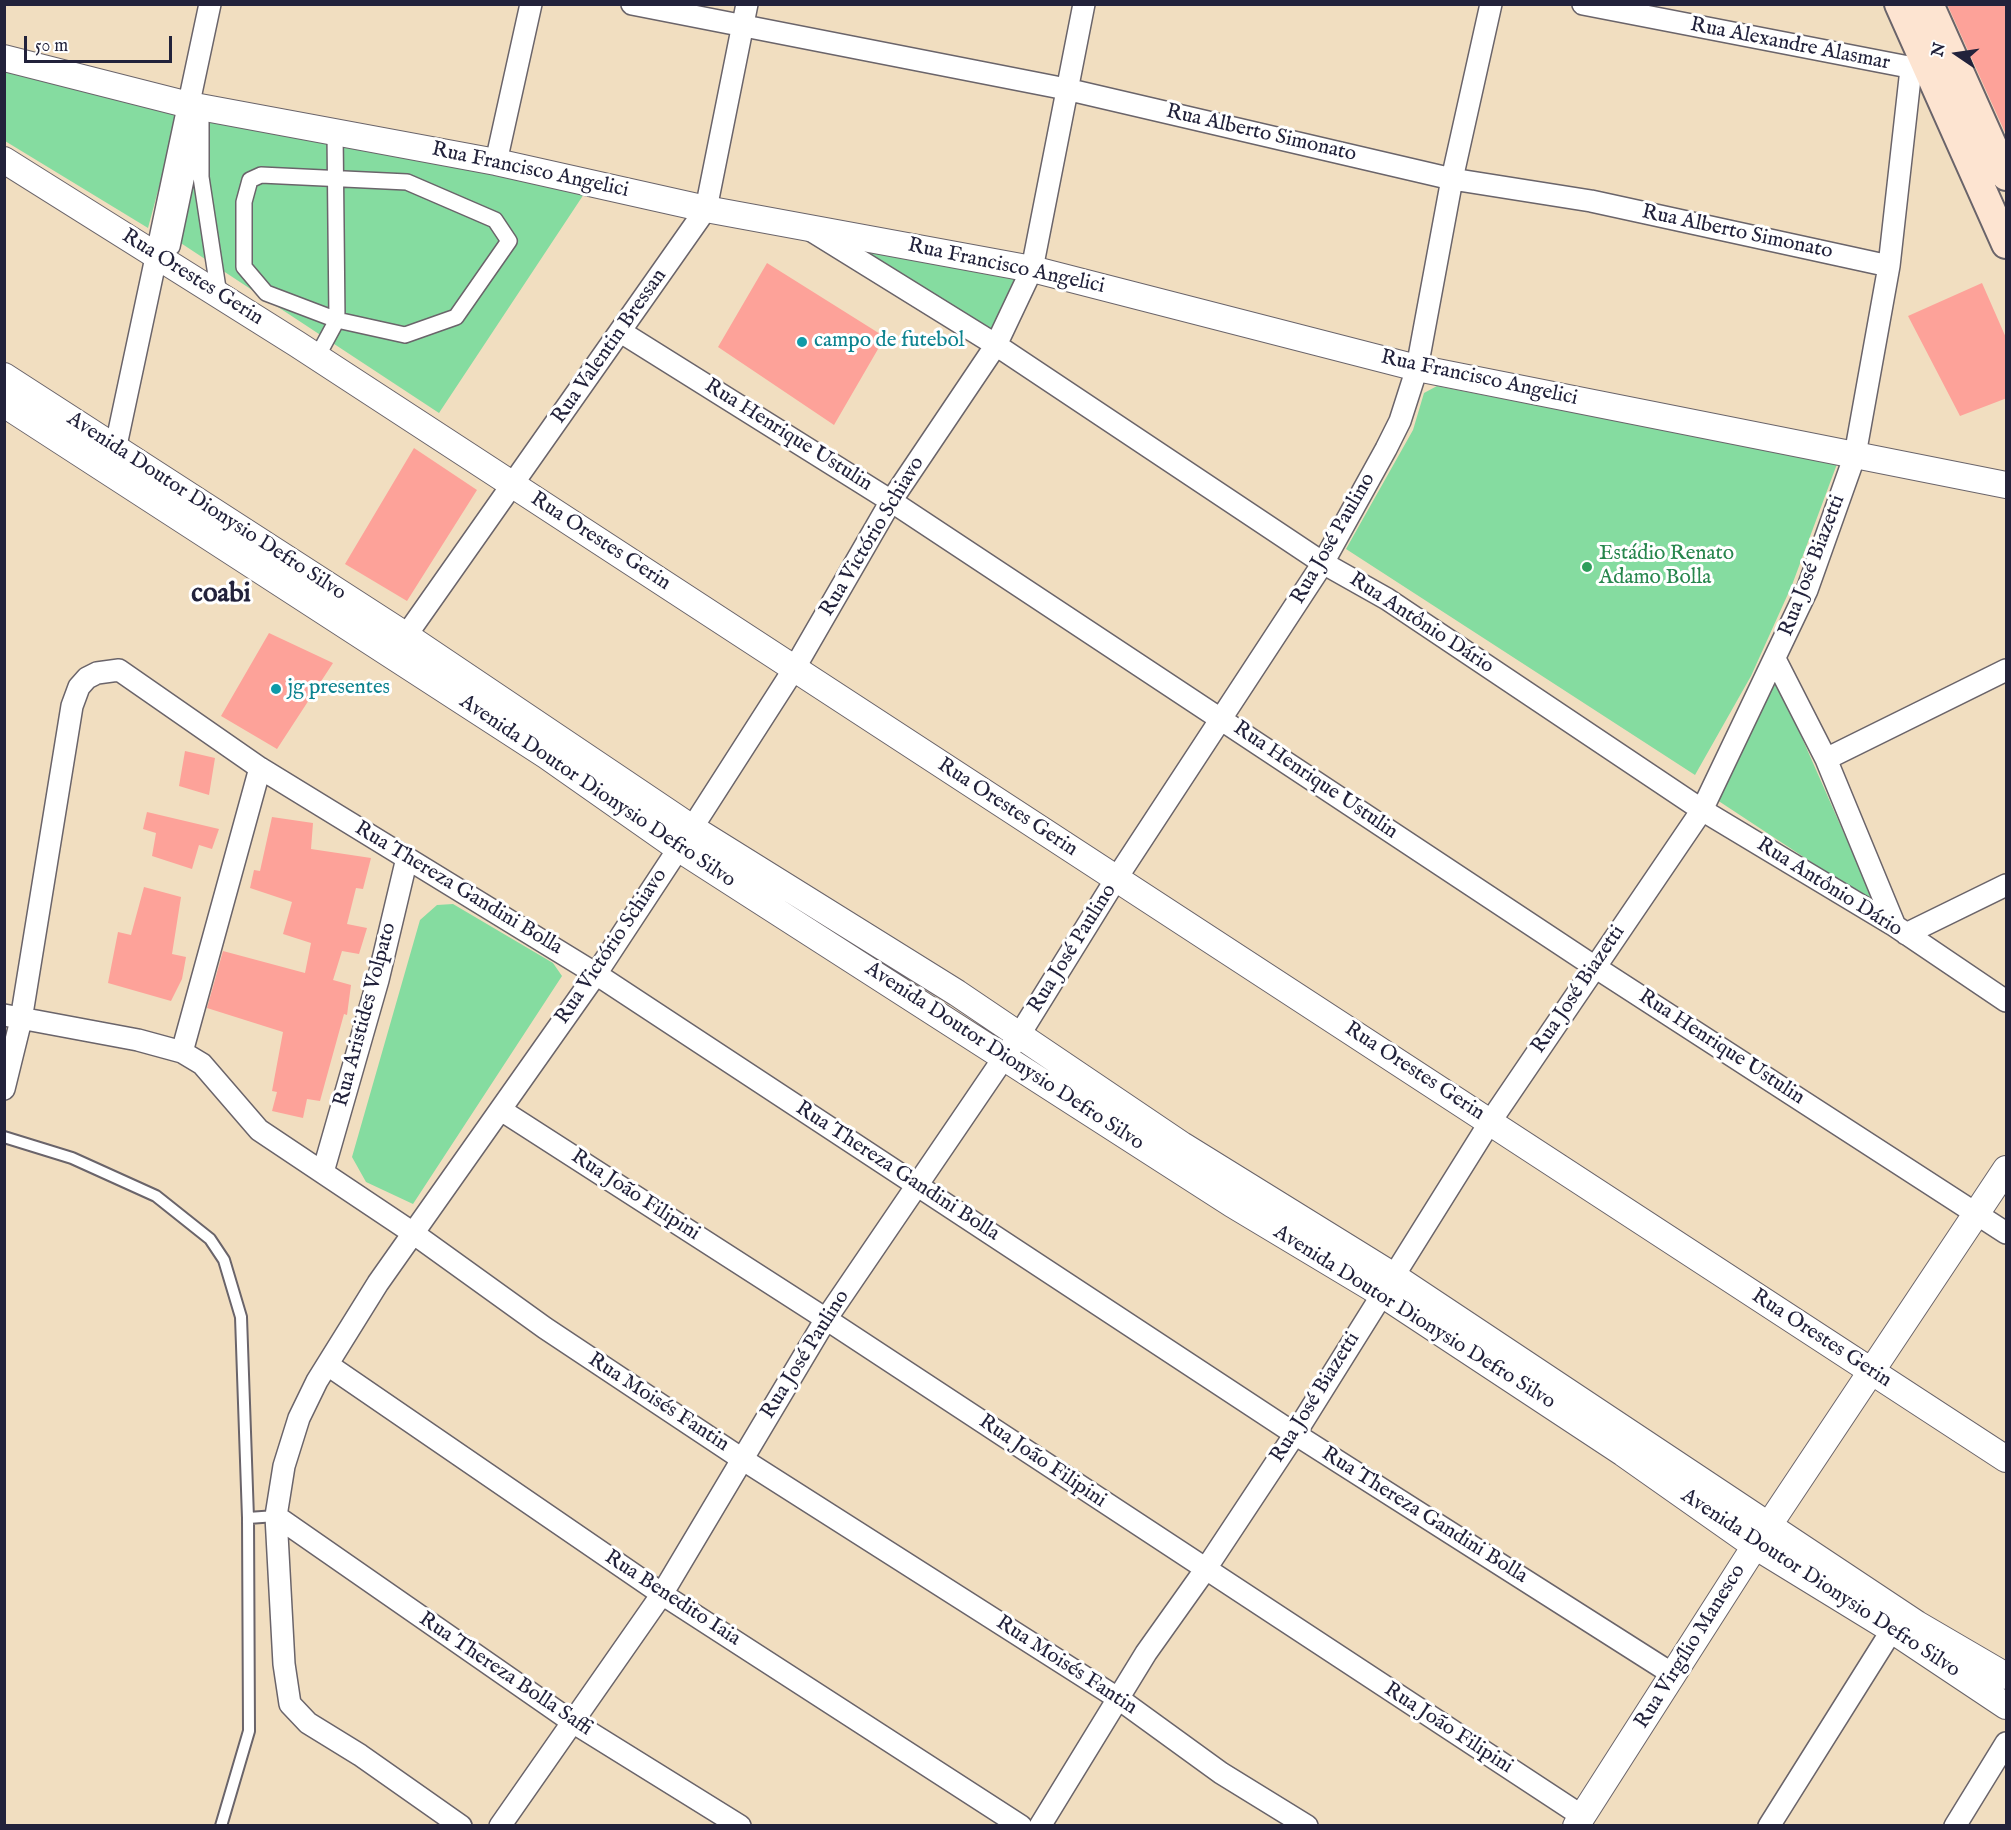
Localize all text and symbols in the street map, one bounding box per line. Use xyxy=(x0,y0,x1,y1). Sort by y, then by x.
street label: Rua Alexandre Alasmar xyxy=(1688,13,1892,77)
scale bar xyxy=(27,24,176,62)
north arrow xyxy=(1927,24,1987,84)
text: 50 m xyxy=(35,35,68,58)
text: N xyxy=(1928,41,1951,59)
street label: Rua Alberto Simonato xyxy=(1163,100,1359,168)
street label: Rua Francisco Angelici xyxy=(429,138,631,204)
street label: Rua Alberto Simonato xyxy=(1639,200,1835,266)
street label: Rua Orestes Gerin xyxy=(117,224,267,332)
street label: Rua Francisco Angelici xyxy=(905,234,1107,300)
street label: Rua Valentin Bressan xyxy=(547,265,673,429)
place label: campo de futebol xyxy=(814,329,965,355)
marker: campo de futebol xyxy=(795,335,809,349)
street label: Rua Francisco Angelici xyxy=(1378,346,1580,412)
street label: Rua Henrique Ustulin xyxy=(699,374,877,498)
street label: Avenida Doutor Dionysio Defro Silvo xyxy=(62,407,350,607)
street label: Rua Victório Schiavo xyxy=(815,452,931,622)
street label: Rua José Paulino xyxy=(1286,469,1382,609)
street label: Rua Orestes Gerin xyxy=(525,487,675,597)
street label: Rua José Biazetti xyxy=(1774,492,1852,640)
place label: Estádio Renato Adamo Bolla xyxy=(1599,542,1734,592)
marker: Estádio Renato Adamo Bolla xyxy=(1580,560,1594,574)
street label: Rua Antônio Dário xyxy=(1344,568,1498,680)
district label: coabi xyxy=(191,579,251,611)
place label: jg presentes xyxy=(288,676,390,702)
marker: jg presentes xyxy=(269,682,283,696)
street label: Avenida Doutor Dionysio Defro Silvo xyxy=(454,690,740,894)
street label: Rua Henrique Ustulin xyxy=(1228,717,1402,845)
street label: Rua Orestes Gerin xyxy=(932,753,1082,863)
street label: Rua Thereza Gandini Bolla xyxy=(349,817,567,961)
street label: Rua Antônio Dário xyxy=(1751,833,1907,943)
street label: Rua Victório Schiavo xyxy=(551,864,673,1030)
street label: Rua José Paulino xyxy=(1023,880,1123,1018)
street label: Rua Aristides Volpato xyxy=(329,920,403,1110)
street label: Rua José Biazetti xyxy=(1527,921,1631,1059)
street label: Avenida Doutor Dionysio Defro Silvo xyxy=(860,957,1148,1157)
street label: Rua Henrique Ustulin xyxy=(1633,985,1809,1111)
street label: Rua Orestes Gerin xyxy=(1339,1017,1489,1127)
street label: Rua Thereza Gandini Bolla xyxy=(790,1097,1004,1247)
street label: Rua João Filipini xyxy=(566,1145,704,1247)
street label: Avenida Doutor Dionysio Defro Silvo xyxy=(1268,1220,1560,1416)
street label: Rua Orestes Gerin xyxy=(1746,1284,1896,1394)
street label: Rua José Paulino xyxy=(756,1286,856,1424)
street label: Rua José Biazetti xyxy=(1266,1328,1366,1468)
street label: Rua Moisés Fantin xyxy=(583,1348,733,1458)
street label: Rua João Filipini xyxy=(973,1410,1111,1514)
street label: Rua Thereza Gandini Bolla xyxy=(1316,1442,1532,1590)
street label: Avenida Doutor Dionysio Defro Silvo xyxy=(1676,1484,1964,1684)
street label: Rua Benedito Iaia xyxy=(599,1546,745,1652)
street label: Rua Virgílio Manesco xyxy=(1630,1560,1752,1734)
street label: Rua Thereza Bolla Saffi xyxy=(413,1608,597,1742)
street label: Rua Moisés Fantin xyxy=(991,1611,1141,1721)
street label: Rua João Filipini xyxy=(1379,1678,1517,1780)

